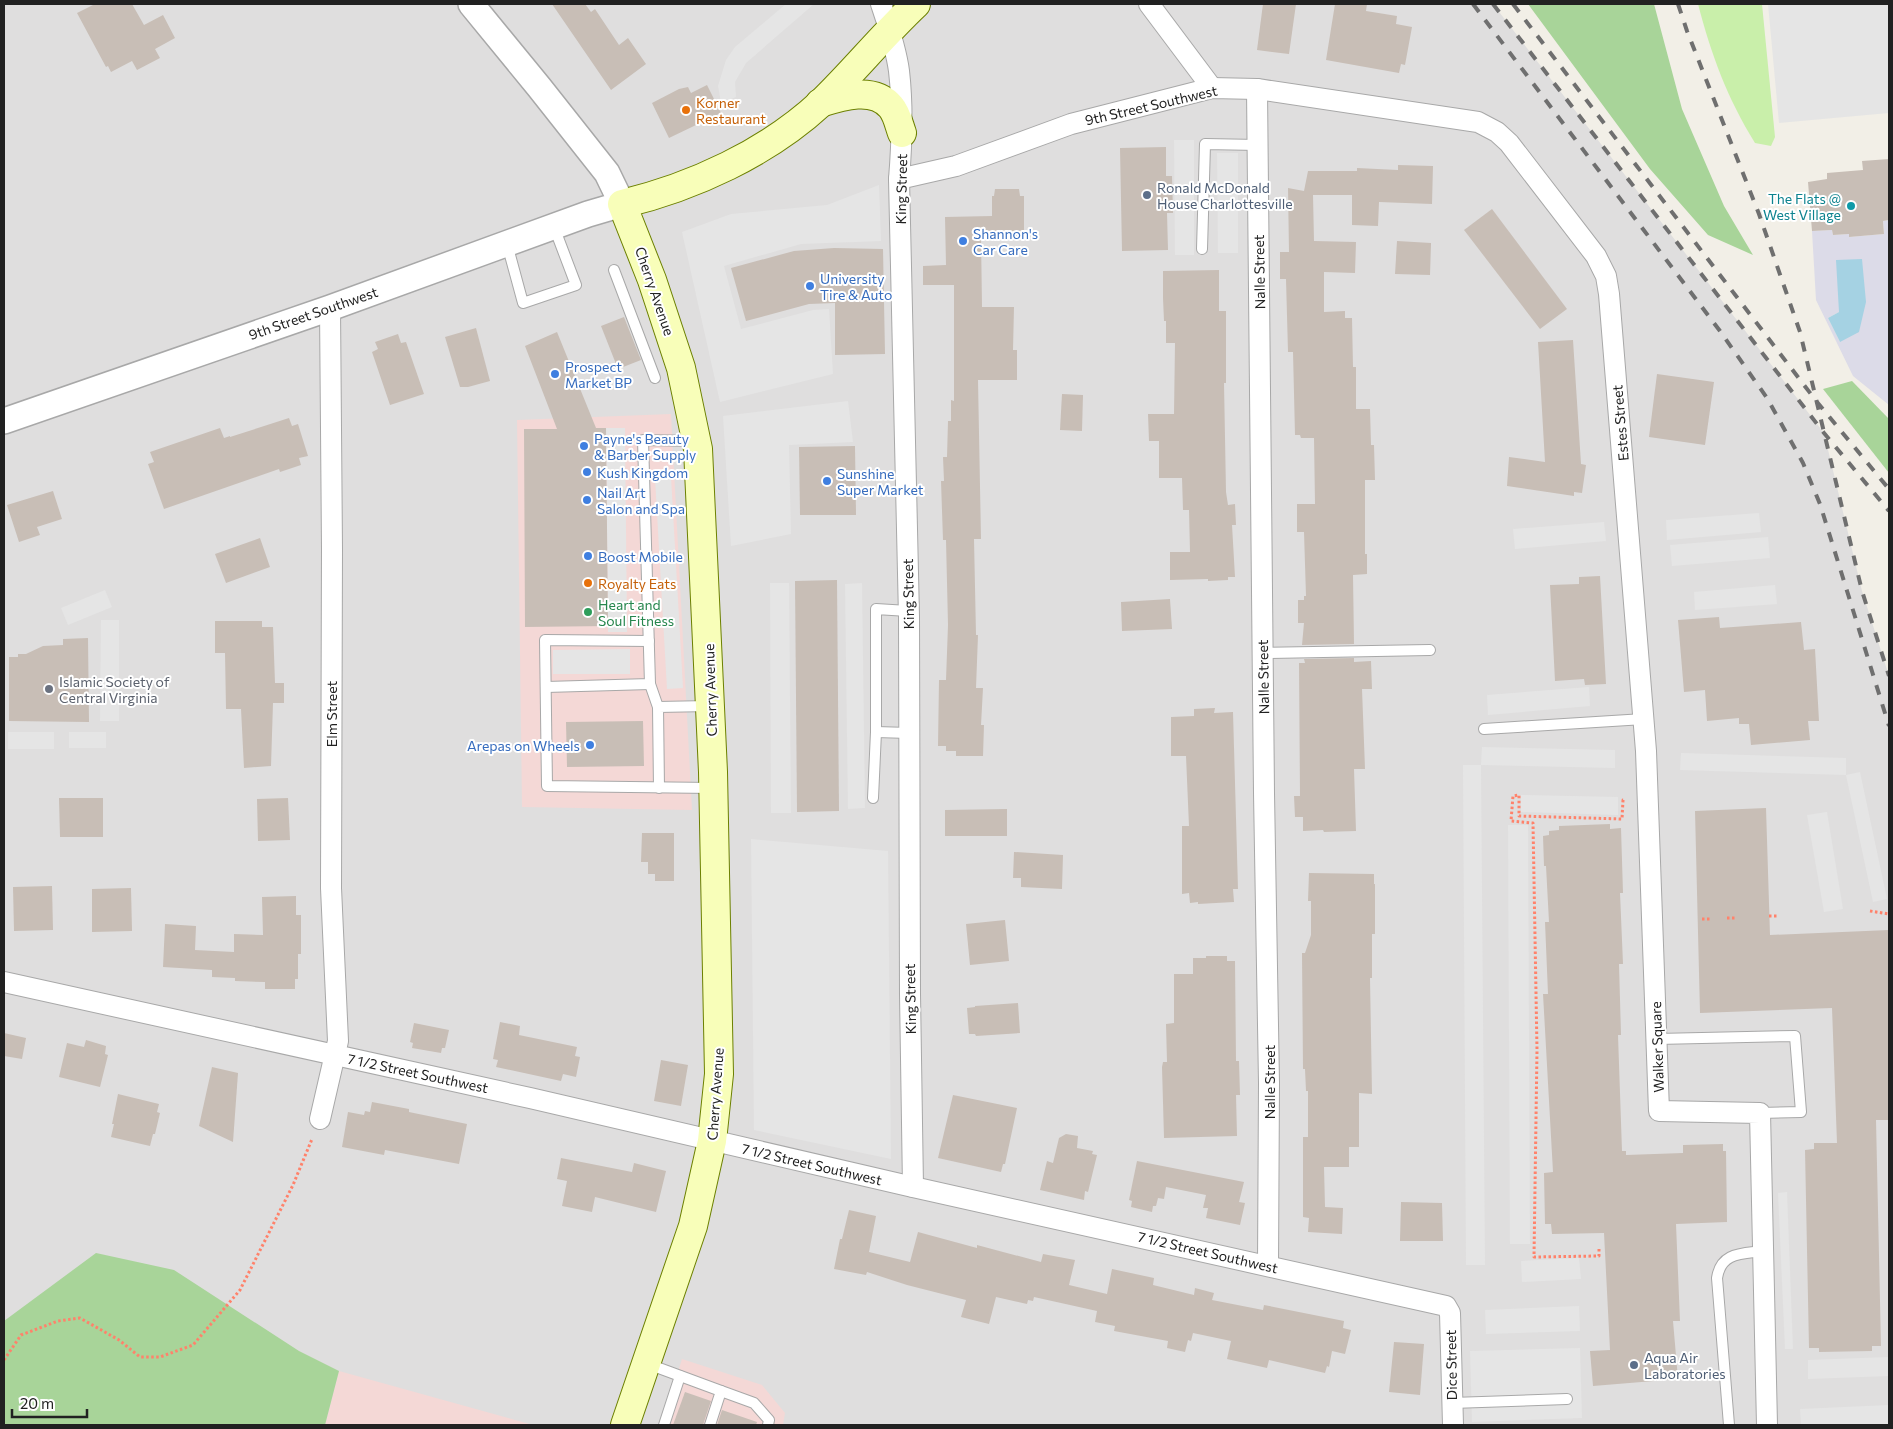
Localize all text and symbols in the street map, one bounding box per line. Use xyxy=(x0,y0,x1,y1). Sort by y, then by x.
street label: 9th Street Southwest xyxy=(1083,81,1219,129)
place label: Korner Restaurant xyxy=(696,94,766,127)
marker: Korner Restaurant xyxy=(680,104,692,116)
street label: King Street xyxy=(892,153,910,225)
place label: Ronald McDonald House Charlottesville xyxy=(1157,179,1293,212)
marker: Ronald McDonald House Charlottesville xyxy=(1141,189,1153,201)
place label: The Flats @ West Village xyxy=(1763,190,1841,223)
marker: The Flats @ West Village xyxy=(1845,200,1857,212)
place label: Shannon's Car Care xyxy=(973,225,1038,258)
street label: Nalle Street xyxy=(1250,234,1268,309)
marker: Shannon's Car Care xyxy=(957,235,969,247)
street label: Cherry Avenue xyxy=(632,244,678,338)
place label: University Tire & Auto xyxy=(820,270,892,303)
marker: University Tire & Auto xyxy=(804,280,816,292)
street label: 9th Street Southwest xyxy=(246,283,380,343)
place label: Prospect Market BP xyxy=(565,358,632,391)
marker: Prospect Market BP xyxy=(549,368,561,380)
street label: Estes Street xyxy=(1608,384,1632,462)
place label: Payne's Beauty & Barber Supply xyxy=(594,430,696,463)
marker: Payne's Beauty & Barber Supply xyxy=(578,440,590,452)
place label: Kush Kingdom xyxy=(597,464,688,481)
place label: Sunshine Super Market xyxy=(837,465,924,498)
marker: Kush Kingdom xyxy=(581,466,593,478)
marker: Sunshine Super Market xyxy=(821,475,833,487)
place label: Nail Art Salon and Spa xyxy=(597,484,685,517)
marker: Nail Art Salon and Spa xyxy=(581,494,593,506)
place label: Boost Mobile xyxy=(598,548,683,565)
marker: Boost Mobile xyxy=(582,550,594,562)
street label: King Street xyxy=(899,558,917,630)
place label: Royalty Eats xyxy=(598,575,676,592)
marker: Royalty Eats xyxy=(582,577,594,589)
place label: Heart and Soul Fitness xyxy=(598,596,674,629)
marker: Heart and Soul Fitness xyxy=(582,606,594,618)
street label: Nalle Street xyxy=(1254,639,1272,714)
street label: Cherry Avenue xyxy=(700,643,720,737)
place label: Islamic Society of Central Virginia xyxy=(59,673,170,706)
street label: Elm Street xyxy=(323,681,340,747)
marker: Islamic Society of Central Virginia xyxy=(43,683,55,695)
place label: Arepas on Wheels xyxy=(467,737,580,754)
marker: Arepas on Wheels xyxy=(584,739,596,751)
street label: King Street xyxy=(901,963,919,1035)
street label: Walker Square xyxy=(1647,1001,1667,1093)
street label: Nalle Street xyxy=(1261,1044,1278,1119)
street label: Cherry Avenue xyxy=(703,1047,727,1141)
street label: 7 1/2 Street Southwest xyxy=(346,1050,490,1096)
street label: 7 1/2 Street Southwest xyxy=(740,1140,884,1188)
street label: 7 1/2 Street Southwest xyxy=(1136,1228,1280,1276)
street label: Dice Street xyxy=(1442,1329,1460,1400)
place label: Aqua Air Laboratories xyxy=(1644,1349,1726,1382)
marker: Aqua Air Laboratories xyxy=(1628,1359,1640,1371)
scale bar xyxy=(12,1386,88,1418)
text: 20 m xyxy=(20,1394,54,1412)

